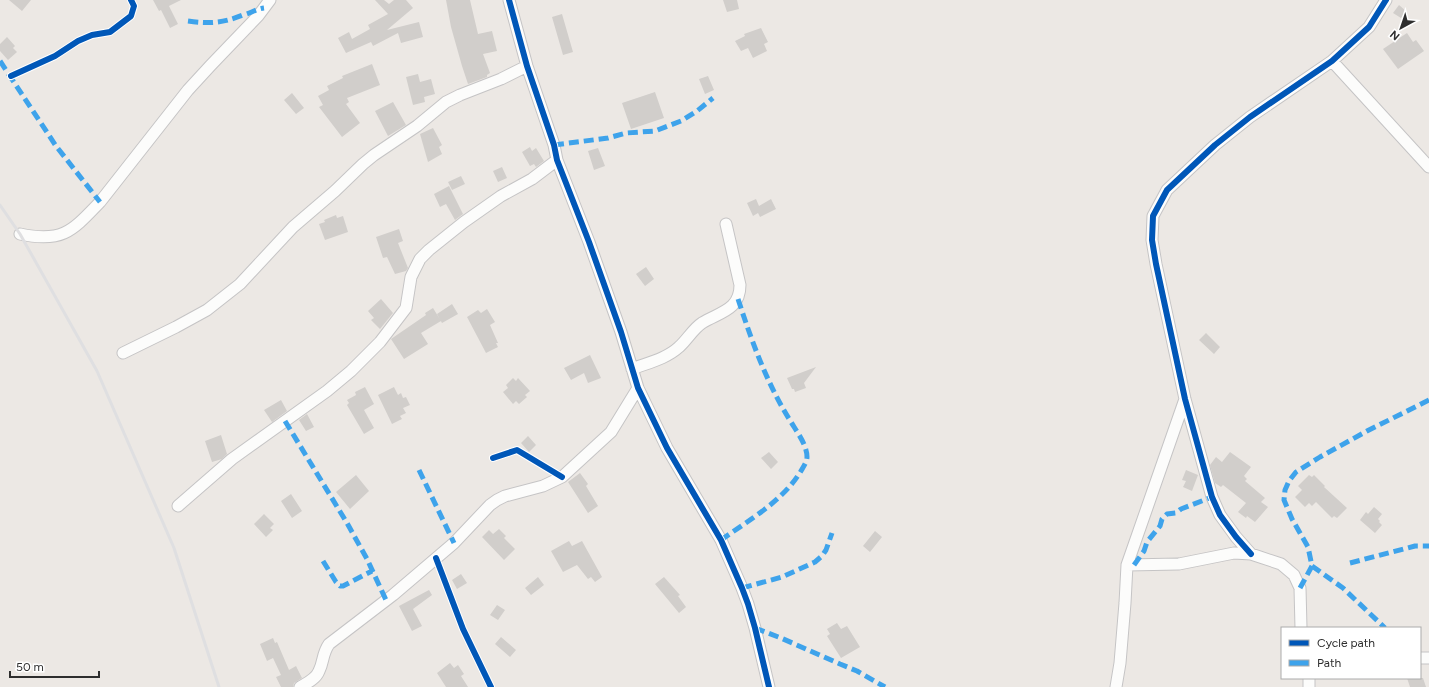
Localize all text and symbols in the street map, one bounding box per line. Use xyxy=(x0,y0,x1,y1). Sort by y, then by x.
north arrow xyxy=(1381,8,1421,48)
text: N xyxy=(1387,28,1402,43)
legend xyxy=(1281,627,1421,679)
text: Cycle path xyxy=(1317,636,1375,650)
scale bar xyxy=(10,653,99,679)
text: Path xyxy=(1317,656,1341,670)
text: 50 m xyxy=(16,660,44,674)

